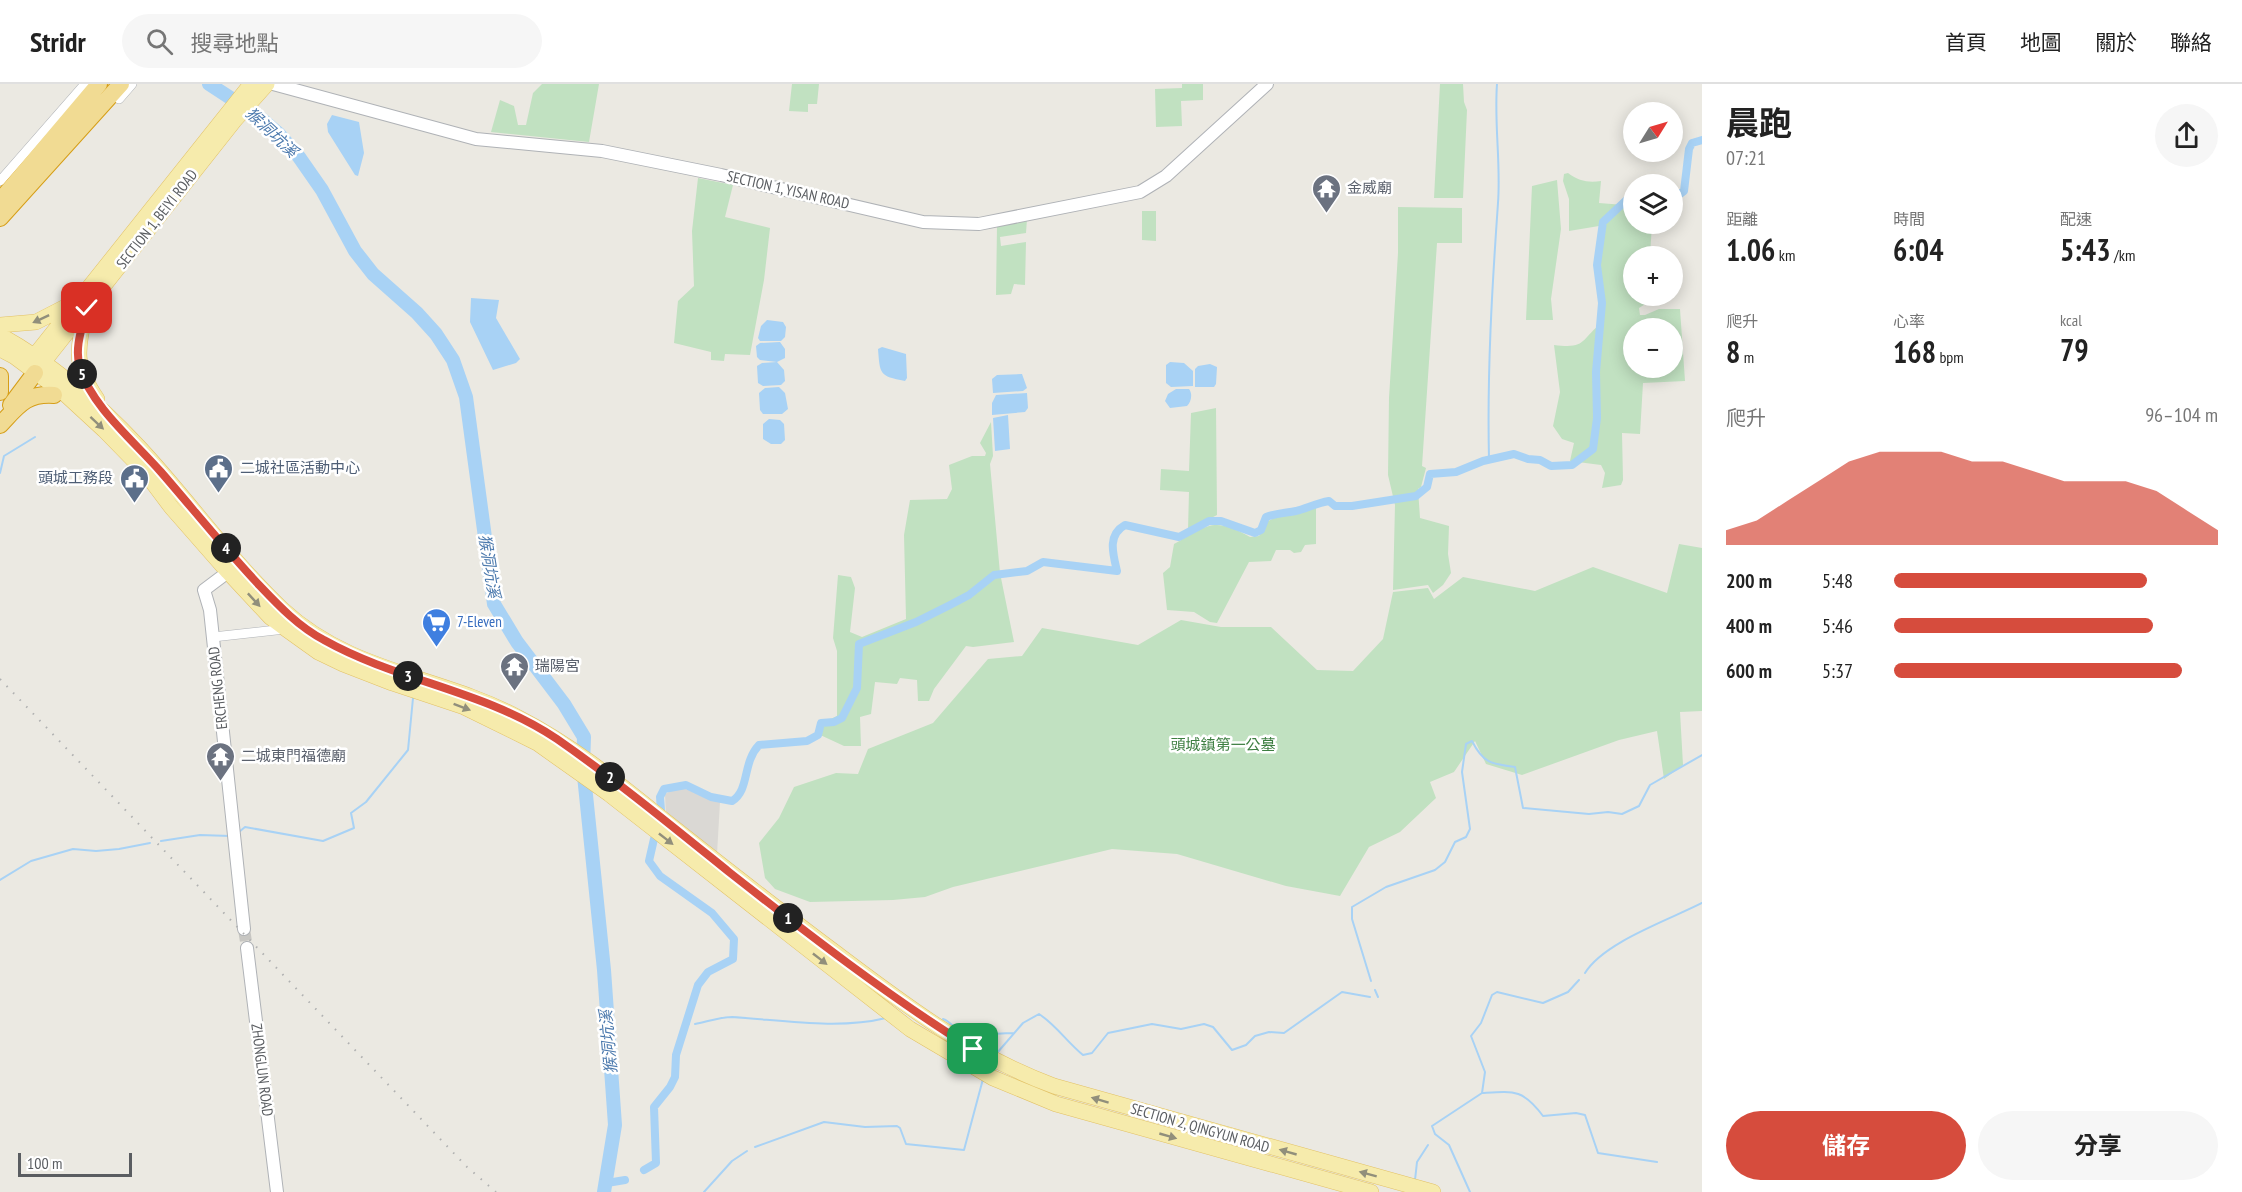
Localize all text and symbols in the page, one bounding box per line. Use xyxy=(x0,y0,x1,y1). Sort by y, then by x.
search box xyxy=(122,14,542,68)
text: Stridr xyxy=(30,23,86,60)
icon: search xyxy=(143,25,176,58)
text: 搜尋地點 xyxy=(191,29,279,57)
text: 首頁 xyxy=(1945,29,1987,56)
text: 地圖 xyxy=(2020,29,2062,56)
text: 關於 xyxy=(2095,29,2137,56)
text: 聯絡 xyxy=(2170,29,2212,56)
text: 晨跑 xyxy=(1726,101,1792,144)
north arrow xyxy=(1623,102,1683,162)
map controls xyxy=(1623,102,1683,378)
water label: 猴洞坑溪 xyxy=(242,103,304,162)
button: share xyxy=(2155,104,2218,167)
text: 07:21 xyxy=(1726,145,1766,171)
street label: SECTION 1, BEIYI ROAD xyxy=(112,165,201,272)
street label: SECTION 1, YISAN ROAD xyxy=(725,166,851,213)
temple icon: 金威廟 xyxy=(1310,172,1342,214)
button: layers xyxy=(1623,174,1683,234)
place label: 金威廟 xyxy=(1347,178,1392,197)
text: 距離 xyxy=(1726,209,1758,229)
text: 時間 xyxy=(1893,209,1925,229)
text: 配速 xyxy=(2060,209,2092,229)
text: 1.06 xyxy=(1726,230,1775,269)
text: 6:04 xyxy=(1893,230,1944,269)
text: 5:43 xyxy=(2060,230,2111,269)
text: km xyxy=(1775,245,1795,265)
text: /km xyxy=(2111,245,2135,265)
button: + xyxy=(1623,246,1683,306)
pin xyxy=(61,282,112,333)
icon: check xyxy=(70,291,103,324)
text: kcal xyxy=(2060,310,2082,330)
text: 爬升 xyxy=(1726,311,1758,331)
text: 心率 xyxy=(1893,311,1925,331)
one-way arrow xyxy=(33,315,50,324)
button: − xyxy=(1623,318,1683,378)
text: 79 xyxy=(2060,330,2089,369)
text: 8 xyxy=(1726,332,1740,371)
text: 168 xyxy=(1893,332,1936,371)
text: m xyxy=(1740,347,1754,367)
text: bpm xyxy=(1936,347,1964,367)
pin: 5 xyxy=(67,359,97,389)
text: 5 xyxy=(78,364,86,384)
text: 96–104 m xyxy=(2145,402,2218,428)
text: 爬升 xyxy=(1726,405,1766,431)
one-way arrow xyxy=(89,416,104,430)
public building icon: 二城社區活動中心 xyxy=(203,452,235,494)
place label: 二城社區活動中心 xyxy=(240,458,360,477)
public building icon: 頭城工務段 xyxy=(118,462,150,504)
place label: 頭城工務段 xyxy=(38,468,113,487)
pin: 4 xyxy=(211,533,241,563)
water label: 猴洞坑溪 xyxy=(475,533,505,601)
text: 4 xyxy=(222,538,230,558)
text: 200 m xyxy=(1726,568,1772,594)
text: 5:48 xyxy=(1822,568,1853,594)
one-way arrow xyxy=(247,592,261,606)
supermarket icon: 7-Eleven xyxy=(420,606,452,648)
place label: 7-Eleven xyxy=(457,612,502,631)
text: 400 m xyxy=(1726,613,1772,639)
text: 5:46 xyxy=(1822,613,1853,639)
street label: ERCHENG ROAD xyxy=(204,646,231,730)
temple icon: 瑞陽宮 xyxy=(498,650,530,692)
place label: 瑞陽宮 xyxy=(535,656,580,675)
text: 600 m xyxy=(1726,658,1772,684)
text: 5:37 xyxy=(1822,658,1853,684)
pin: 3 xyxy=(393,661,423,691)
text: 3 xyxy=(404,666,412,686)
one-way arrow xyxy=(453,703,471,712)
park label: 頭城鎮第一公墓 xyxy=(1170,735,1276,754)
temple icon: 二城東門福德廟 xyxy=(204,740,236,782)
place label: 二城東門福德廟 xyxy=(241,746,346,765)
pin: 2 xyxy=(595,762,625,792)
text: 2 xyxy=(606,767,614,787)
one-way arrow xyxy=(659,832,674,844)
pin: 1 xyxy=(773,903,803,933)
text: 1 xyxy=(784,908,792,928)
one-way arrow xyxy=(812,952,828,965)
water label: 猴洞坑溪 xyxy=(595,1007,621,1075)
street label: ZHONGLUN ROAD xyxy=(247,1022,278,1118)
pin xyxy=(947,1023,998,1074)
icon: arrive xyxy=(956,1032,989,1065)
one-way arrow xyxy=(1091,1095,1109,1104)
street label: SECTION 2, QINGYUN ROAD xyxy=(1129,1099,1272,1156)
button: 儲存 xyxy=(1726,1111,1966,1180)
button: 分享 xyxy=(1978,1111,2218,1180)
one-way arrow xyxy=(1159,1132,1177,1141)
one-way arrow xyxy=(1279,1147,1297,1157)
scale bar xyxy=(18,1150,132,1178)
text: 100 m xyxy=(27,1153,62,1173)
one-way arrow xyxy=(1359,1169,1377,1179)

